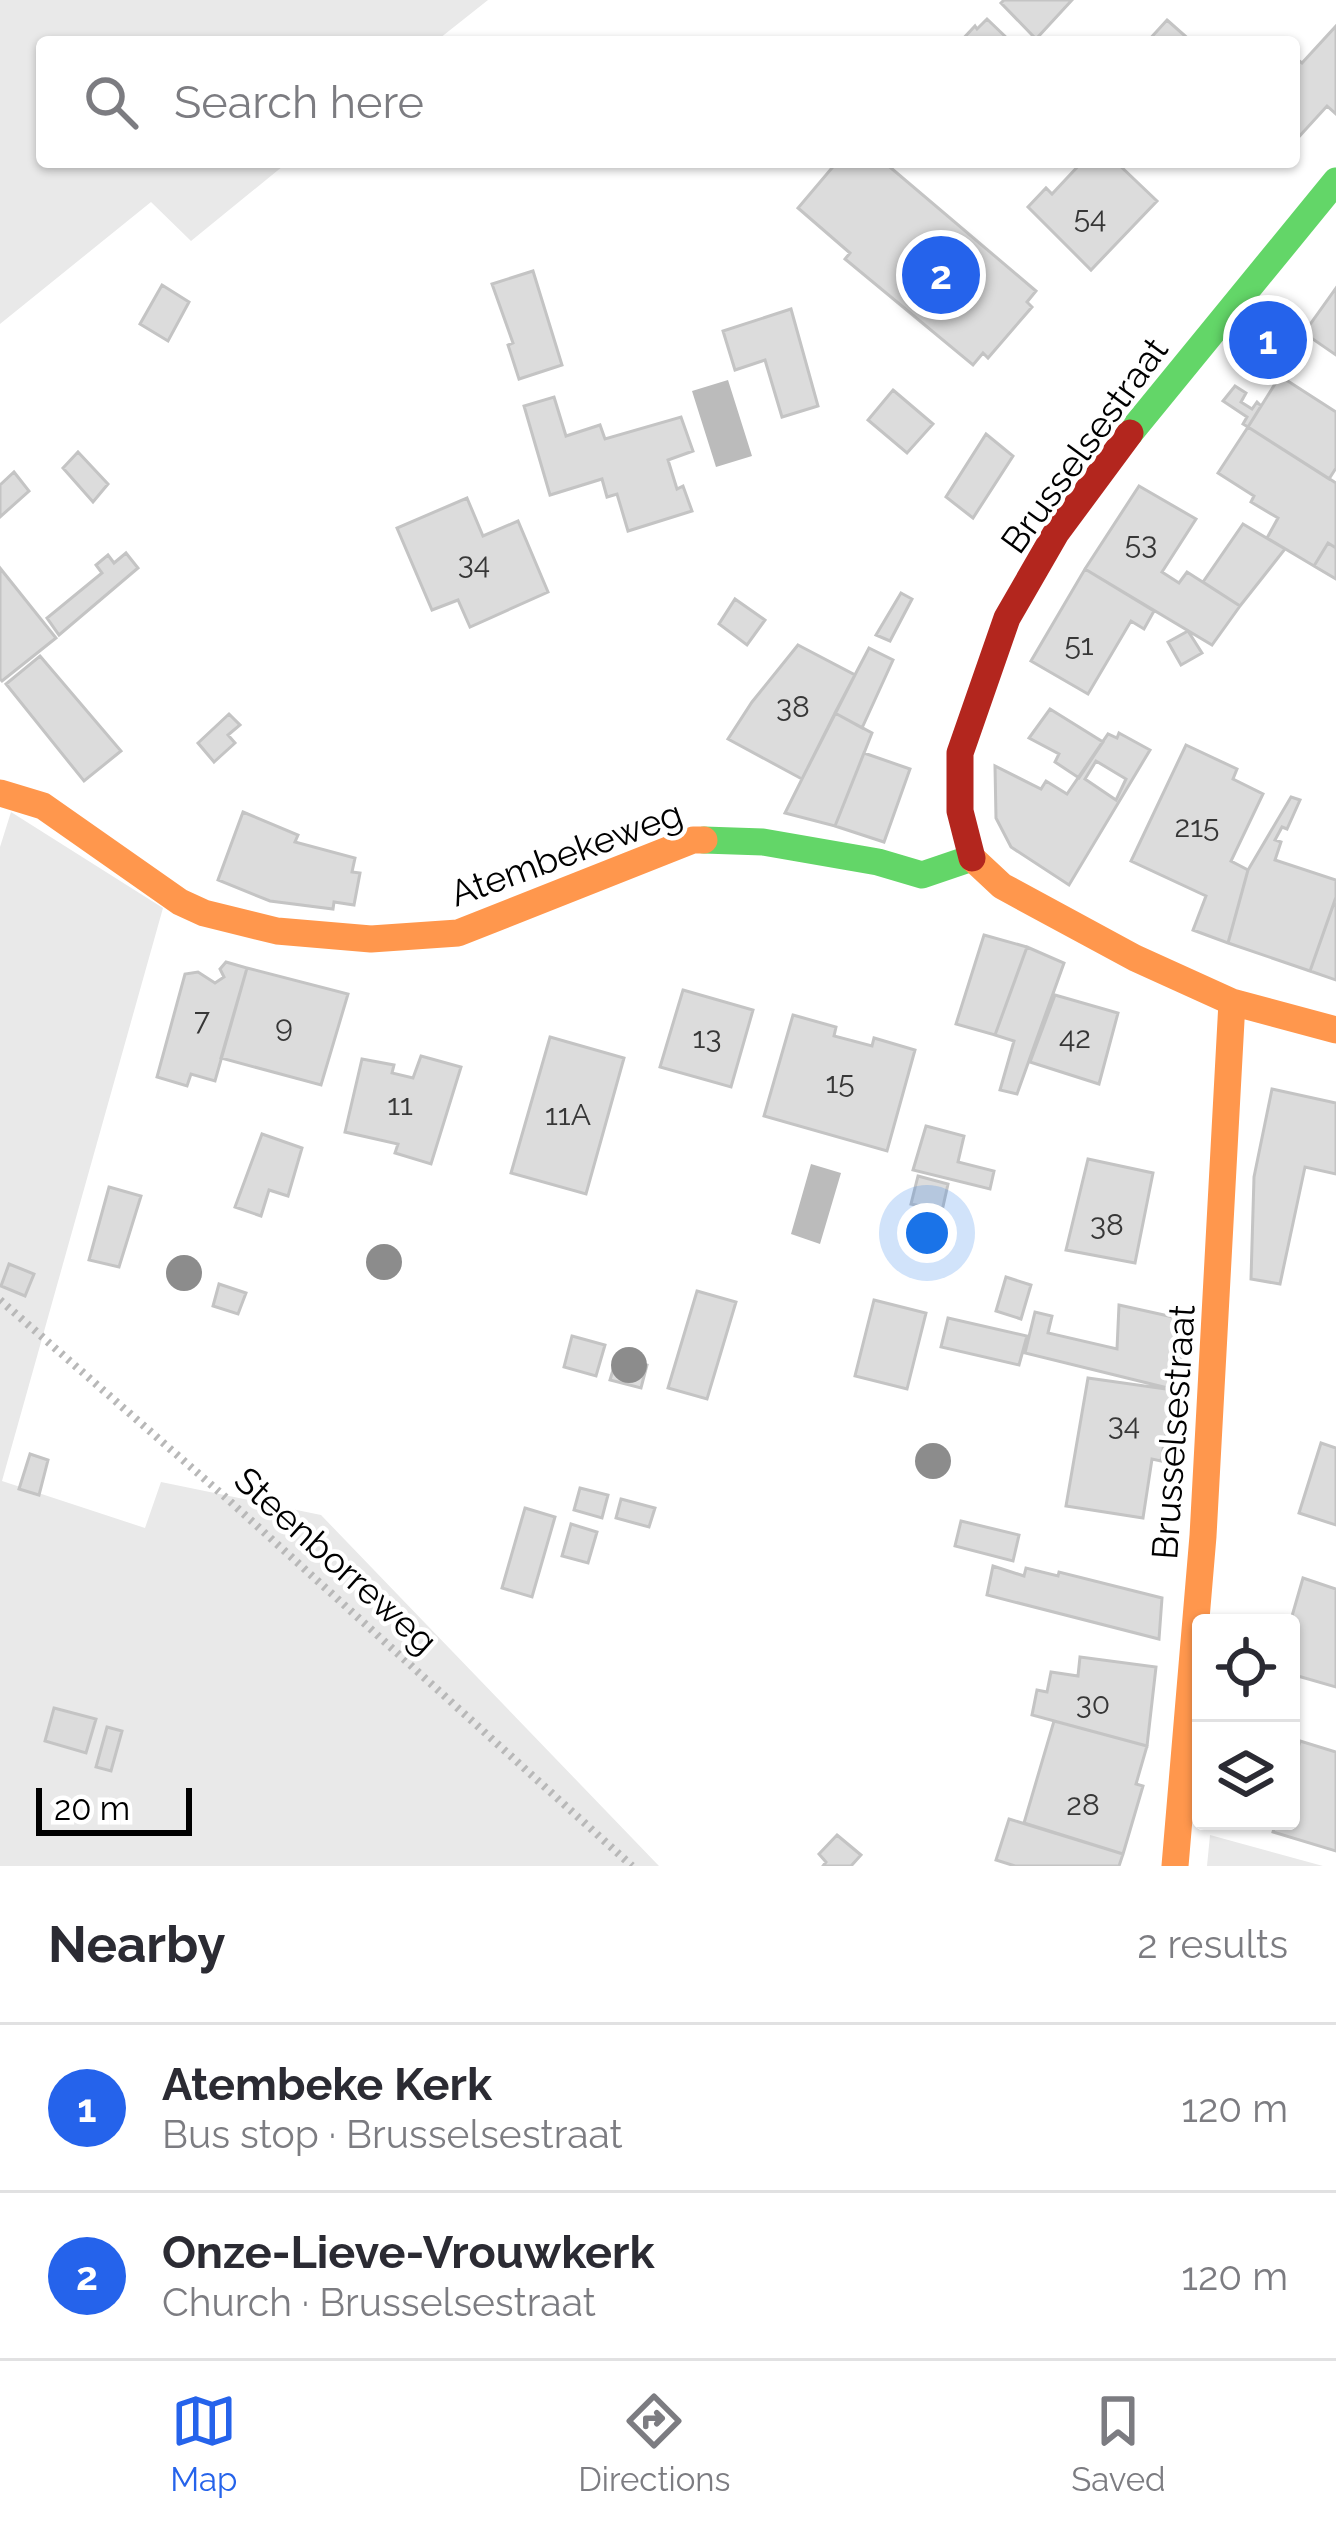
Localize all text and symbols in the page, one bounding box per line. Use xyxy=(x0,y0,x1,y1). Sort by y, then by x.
search box xyxy=(36,36,1300,168)
icon: search xyxy=(78,69,144,135)
text: Search here xyxy=(174,76,424,129)
house number: 54 xyxy=(1074,200,1106,235)
pin: 2 xyxy=(902,230,980,320)
pin: 1 xyxy=(1229,295,1307,385)
street label: Brusselsestraat xyxy=(992,329,1176,561)
house number: 53 xyxy=(1125,526,1157,561)
house number: 34 xyxy=(458,546,490,581)
house number: 51 xyxy=(1064,627,1094,662)
house number: 38 xyxy=(776,689,810,724)
street label: Atembekeweg xyxy=(444,792,688,914)
house number: 215 xyxy=(1175,809,1219,844)
house number: 7 xyxy=(194,1002,210,1037)
house number: 9 xyxy=(275,1008,293,1043)
house number: 13 xyxy=(693,1020,721,1055)
house number: 42 xyxy=(1059,1020,1091,1055)
house number: 15 xyxy=(825,1065,855,1100)
house number: 11 xyxy=(387,1087,413,1122)
house number: 11A xyxy=(545,1097,591,1132)
your location xyxy=(897,1203,957,1263)
house number: 38 xyxy=(1090,1207,1124,1242)
street label: Brusselsestraat xyxy=(1143,1303,1203,1561)
house number: 34 xyxy=(1108,1407,1140,1442)
street label: Steenborreweg xyxy=(226,1458,446,1662)
map controls xyxy=(1192,1614,1300,1830)
button: locate xyxy=(1192,1614,1300,1722)
house number: 30 xyxy=(1076,1686,1110,1721)
button: layers xyxy=(1192,1722,1300,1830)
scale bar xyxy=(36,1782,192,1835)
house number: 28 xyxy=(1066,1787,1100,1822)
text: 20 m xyxy=(54,1789,130,1828)
text: Nearby xyxy=(48,1914,225,1974)
text: 2 results xyxy=(1137,1921,1288,1967)
text: Atembeke Kerk xyxy=(162,2058,492,2111)
text: 1 xyxy=(77,2085,97,2131)
text: 120 m xyxy=(1181,2085,1288,2131)
text: Bus stop · Brusselsestraat xyxy=(162,2111,623,2157)
text: Onze-Lieve-Vrouwkerk xyxy=(162,2226,655,2279)
text: 2 xyxy=(76,2253,98,2299)
text: 120 m xyxy=(1181,2253,1288,2299)
text: Church · Brusselsestraat xyxy=(162,2279,596,2325)
tab: Map xyxy=(170,2388,237,2499)
tab: Directions xyxy=(578,2388,731,2499)
tab: Saved xyxy=(1071,2388,1166,2499)

